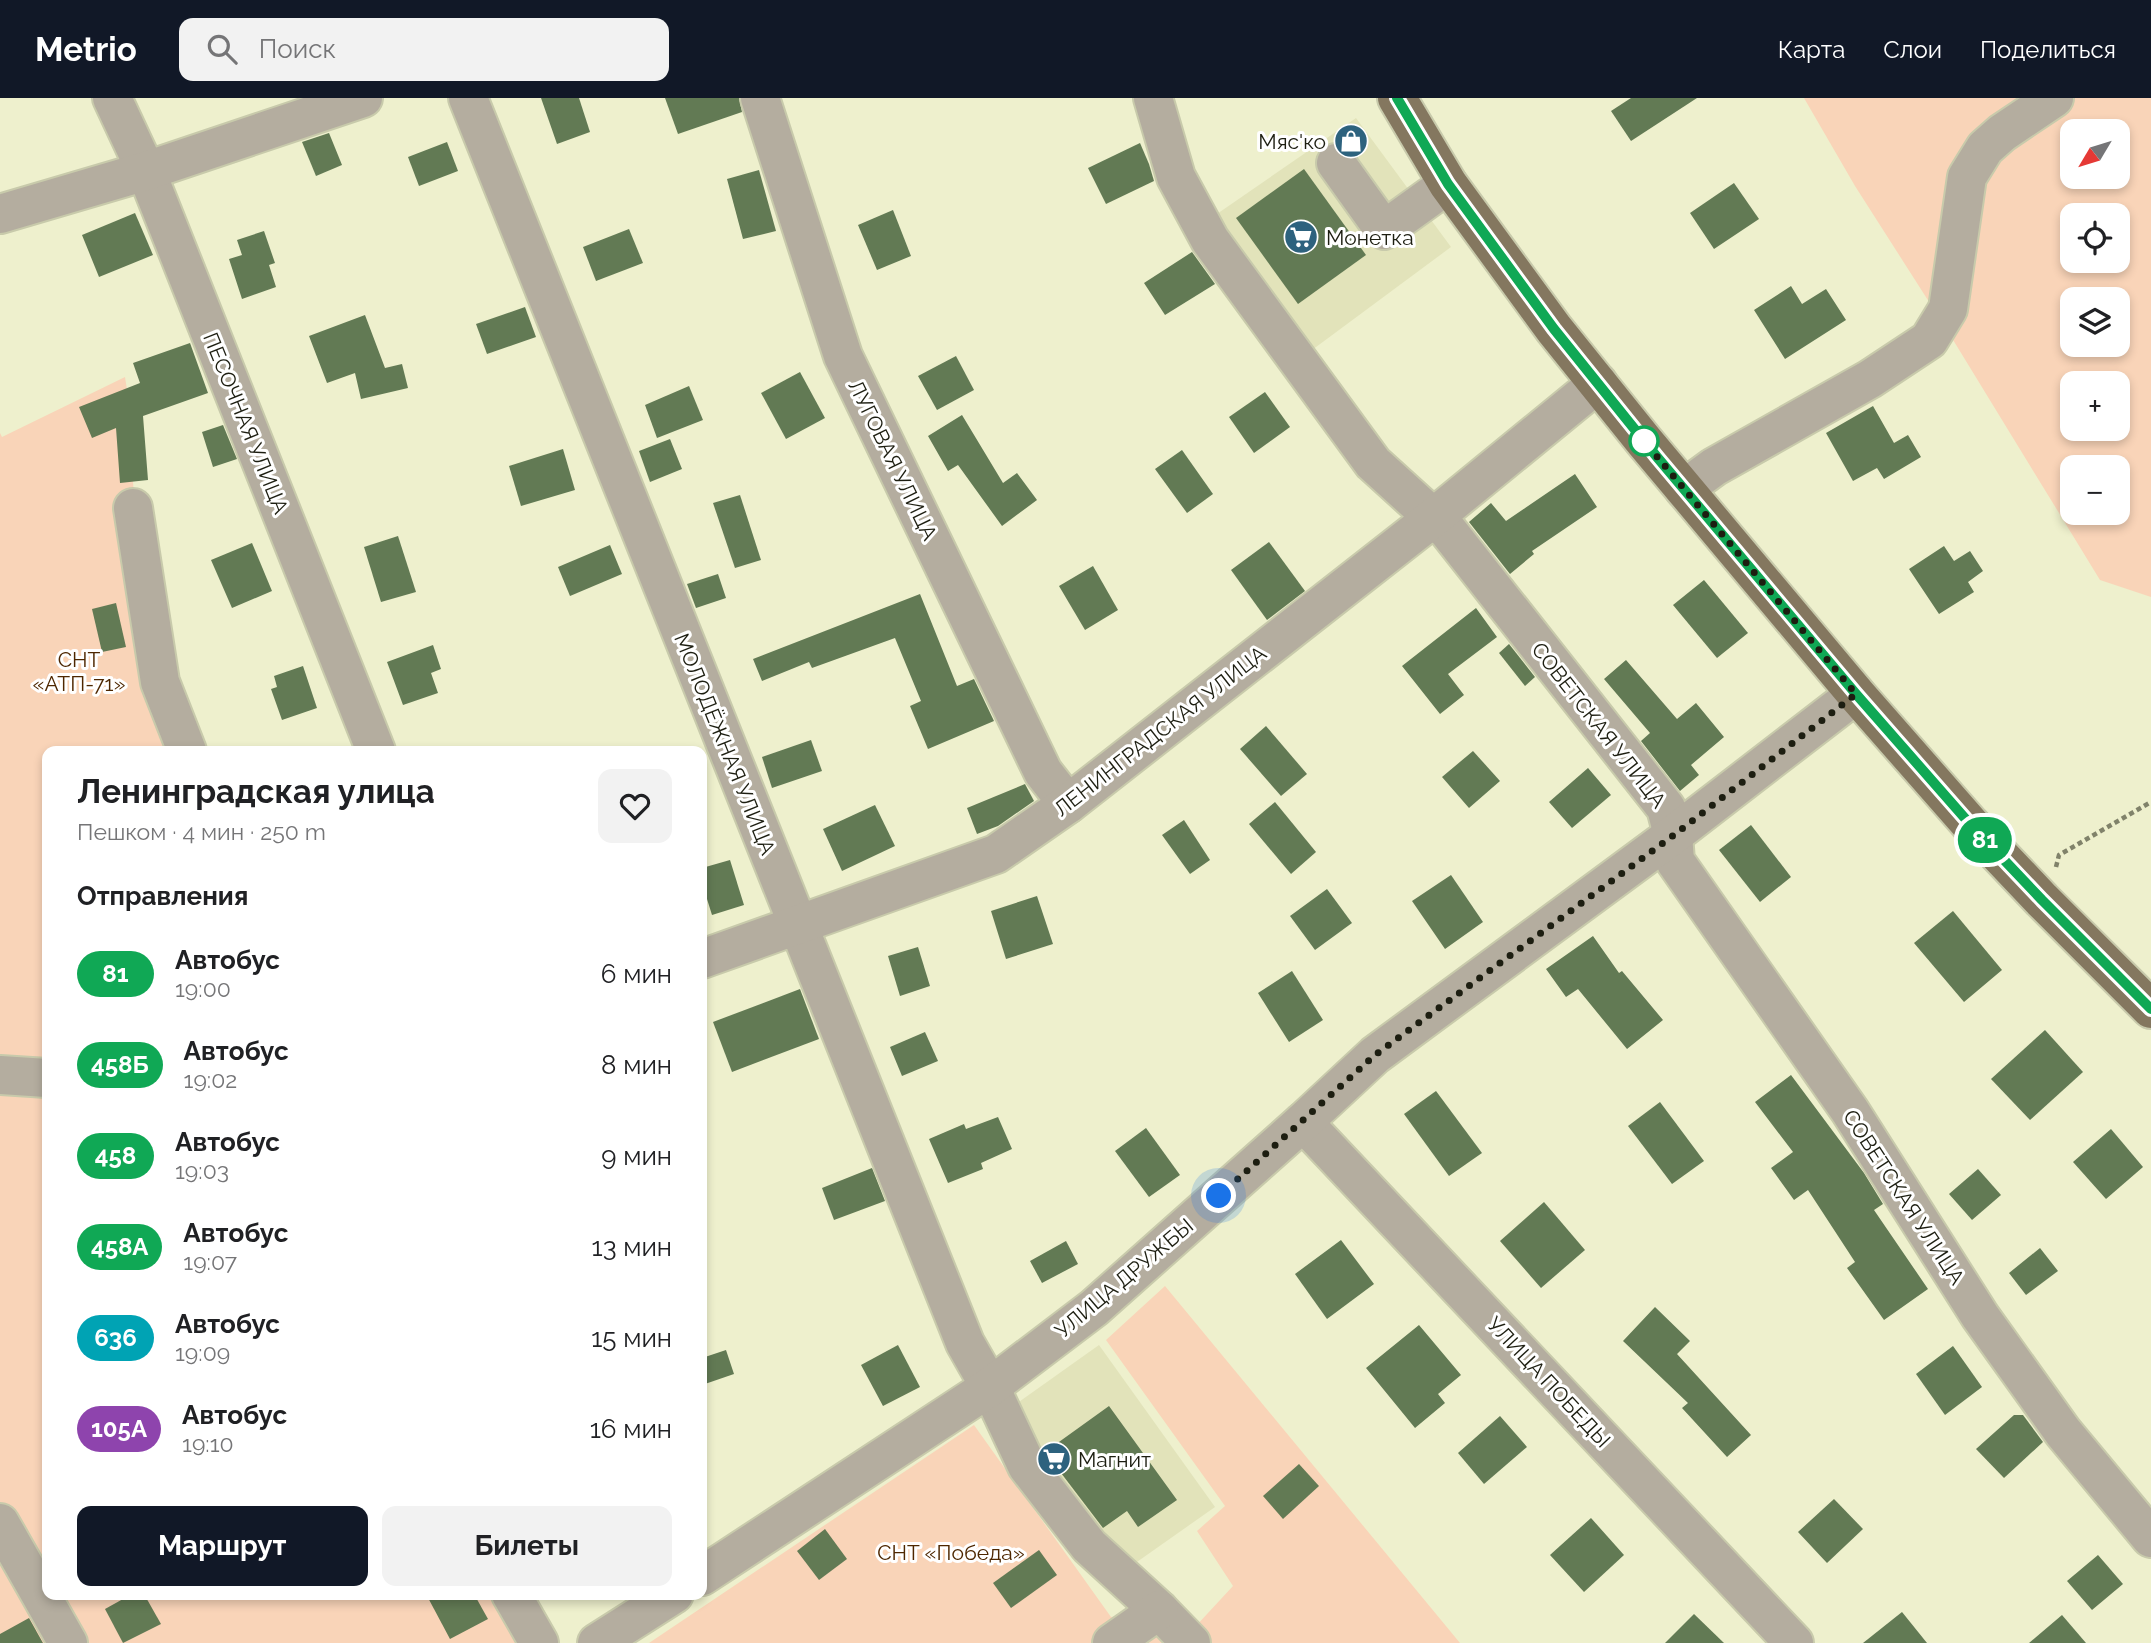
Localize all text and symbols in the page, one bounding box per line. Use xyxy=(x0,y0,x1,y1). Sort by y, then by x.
search box xyxy=(179,18,669,81)
text: Metrio xyxy=(35,30,137,69)
icon: search xyxy=(203,30,241,68)
text: Поиск xyxy=(259,34,336,64)
text: Карта xyxy=(1778,35,1845,64)
text: Слои xyxy=(1883,35,1942,64)
text: Поделиться xyxy=(1980,35,2116,64)
north arrow xyxy=(2060,119,2130,189)
map controls xyxy=(2060,119,2130,525)
shop icon: Мяс'ко xyxy=(1332,122,1370,160)
place label: Мяс'ко xyxy=(1258,129,1326,154)
button: locate xyxy=(2060,203,2130,273)
supermarket icon: Монетка xyxy=(1282,218,1320,256)
place label: Монетка xyxy=(1326,225,1414,250)
button: layers xyxy=(2060,287,2130,357)
street label: ПЕСОЧНАЯ УЛИЦА xyxy=(198,329,294,517)
button: + xyxy=(2060,371,2130,441)
street label: ЛУГОВАЯ УЛИЦА xyxy=(843,376,943,544)
unlabelled marker xyxy=(1629,426,1659,456)
button: − xyxy=(2060,455,2130,525)
street label: МОЛОДЁЖНАЯ УЛИЦА xyxy=(669,630,781,858)
street label: СОВЕТСКАЯ УЛИЦА xyxy=(1527,637,1671,813)
street label: ЛЕНИНГРАДСКАЯ УЛИЦА xyxy=(1049,640,1271,822)
park label: СНТ «АТП-71» xyxy=(33,647,125,696)
button: heart xyxy=(598,769,672,843)
text: Ленинградская улица xyxy=(77,772,435,811)
line badge: 81 xyxy=(1954,817,2016,863)
text: Пешком · 4 мин · 250 m xyxy=(77,818,326,845)
text: 81 xyxy=(1972,825,1998,854)
text: Отправления xyxy=(77,881,248,911)
text: Автобус xyxy=(175,945,280,975)
text: 81 xyxy=(102,959,129,988)
text: 6 мин xyxy=(601,959,672,989)
text: 19:00 xyxy=(175,975,231,1002)
text: Автобус xyxy=(184,1036,289,1066)
text: 458Б xyxy=(91,1050,149,1079)
text: 8 мин xyxy=(601,1050,672,1080)
text: 19:02 xyxy=(184,1066,237,1093)
street label: СОВЕТСКАЯ УЛИЦА xyxy=(1838,1105,1970,1289)
text: Автобус xyxy=(175,1127,280,1157)
text: 458 xyxy=(95,1141,136,1170)
text: 9 мин xyxy=(601,1141,672,1171)
text: 19:03 xyxy=(175,1157,229,1184)
your location xyxy=(1201,1178,1236,1213)
street label: УЛИЦА ДРУЖБЫ xyxy=(1050,1213,1198,1343)
text: Автобус xyxy=(183,1218,288,1248)
text: 458А xyxy=(91,1232,148,1261)
text: 13 мин xyxy=(592,1232,672,1262)
text: 19:07 xyxy=(183,1248,237,1275)
text: Автобус xyxy=(175,1309,280,1339)
street label: УЛИЦА ПОБЕДЫ xyxy=(1482,1312,1616,1452)
text: 636 xyxy=(94,1323,137,1352)
text: 15 мин xyxy=(591,1323,672,1353)
text: 19:09 xyxy=(175,1339,230,1366)
text: Автобус xyxy=(182,1400,287,1430)
text: 105А xyxy=(91,1414,147,1443)
text: 16 мин xyxy=(590,1414,672,1444)
text: 19:10 xyxy=(182,1430,234,1457)
supermarket icon: Магнит xyxy=(1035,1440,1073,1478)
place label: Магнит xyxy=(1078,1447,1151,1472)
button: Маршрут xyxy=(77,1506,368,1586)
button: Билеты xyxy=(382,1506,672,1586)
park label: СНТ «Победа» xyxy=(877,1540,1025,1565)

